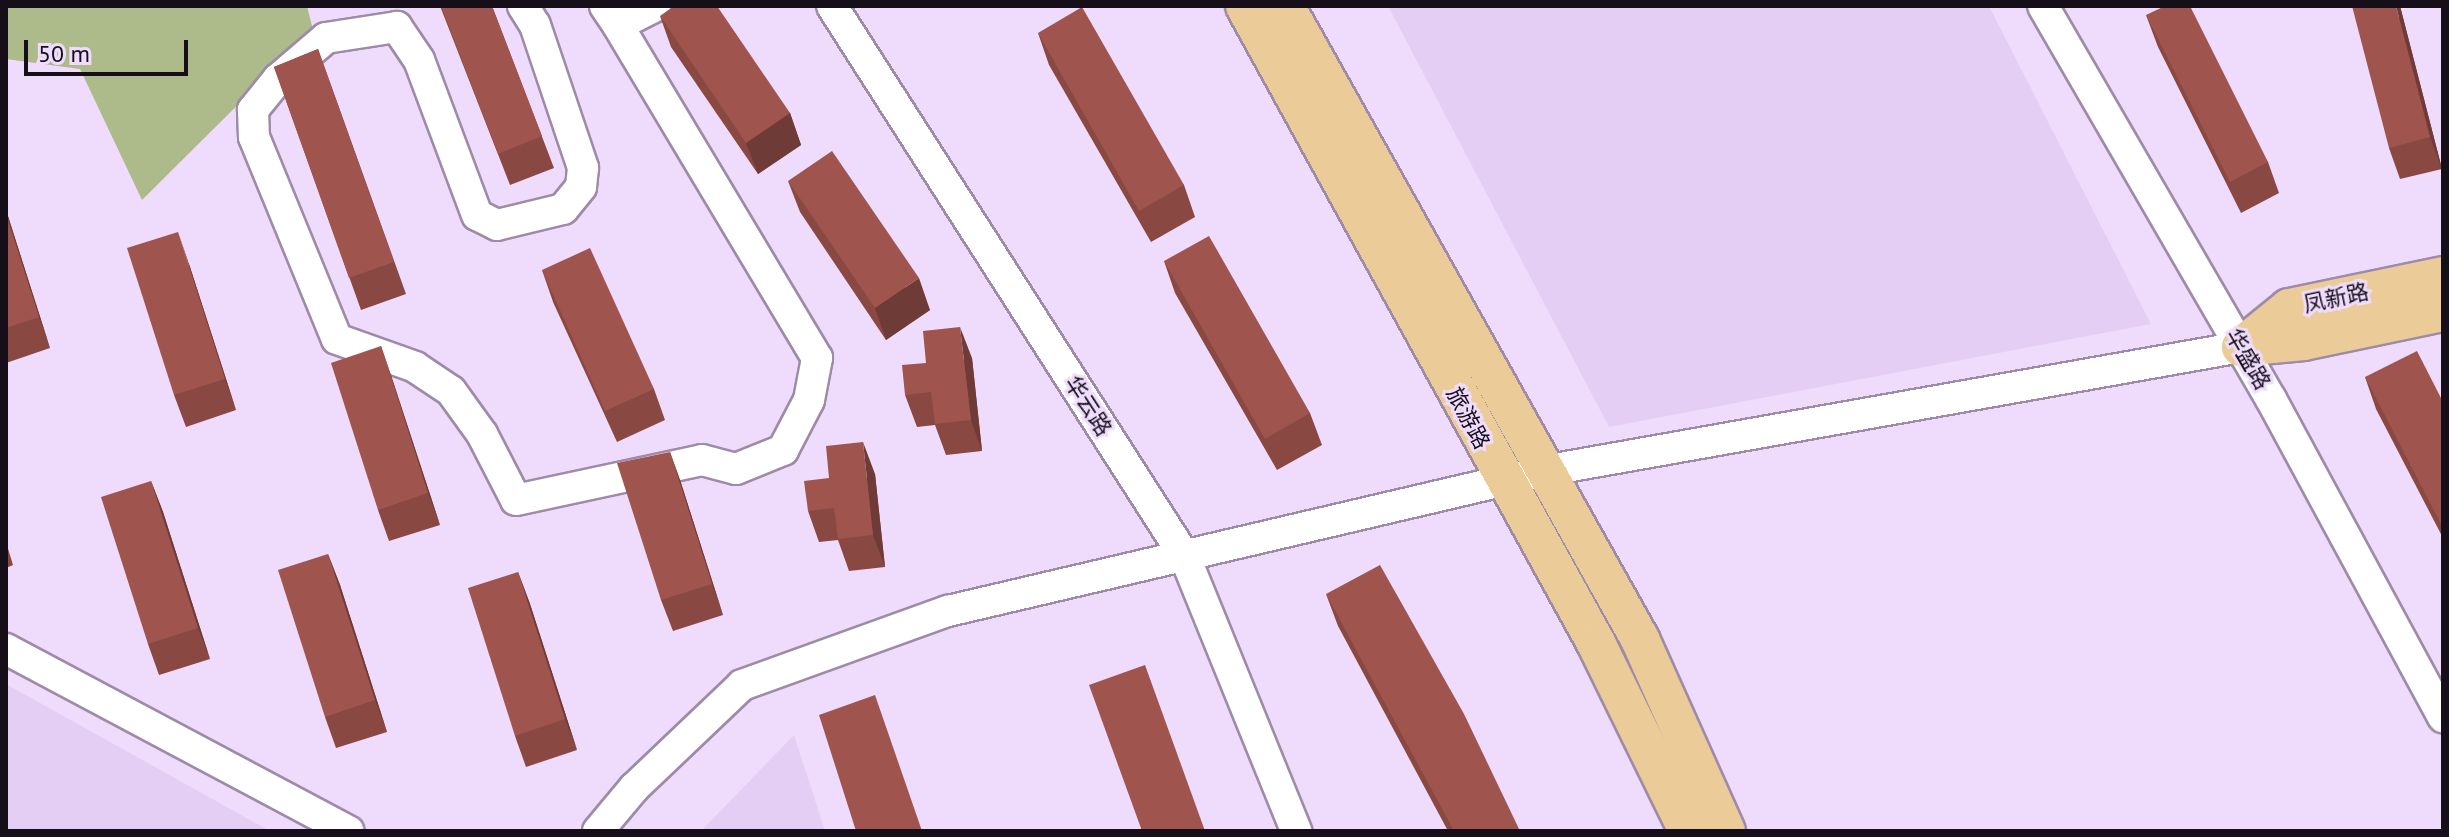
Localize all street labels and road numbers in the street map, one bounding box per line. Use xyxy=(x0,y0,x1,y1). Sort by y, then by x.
street label: 凤新路 xyxy=(2301,278,2371,318)
street label: 华盛路 xyxy=(2220,324,2276,394)
street label: 华云路 xyxy=(1059,371,1117,441)
street label: 旅游路 xyxy=(1441,383,1495,453)

